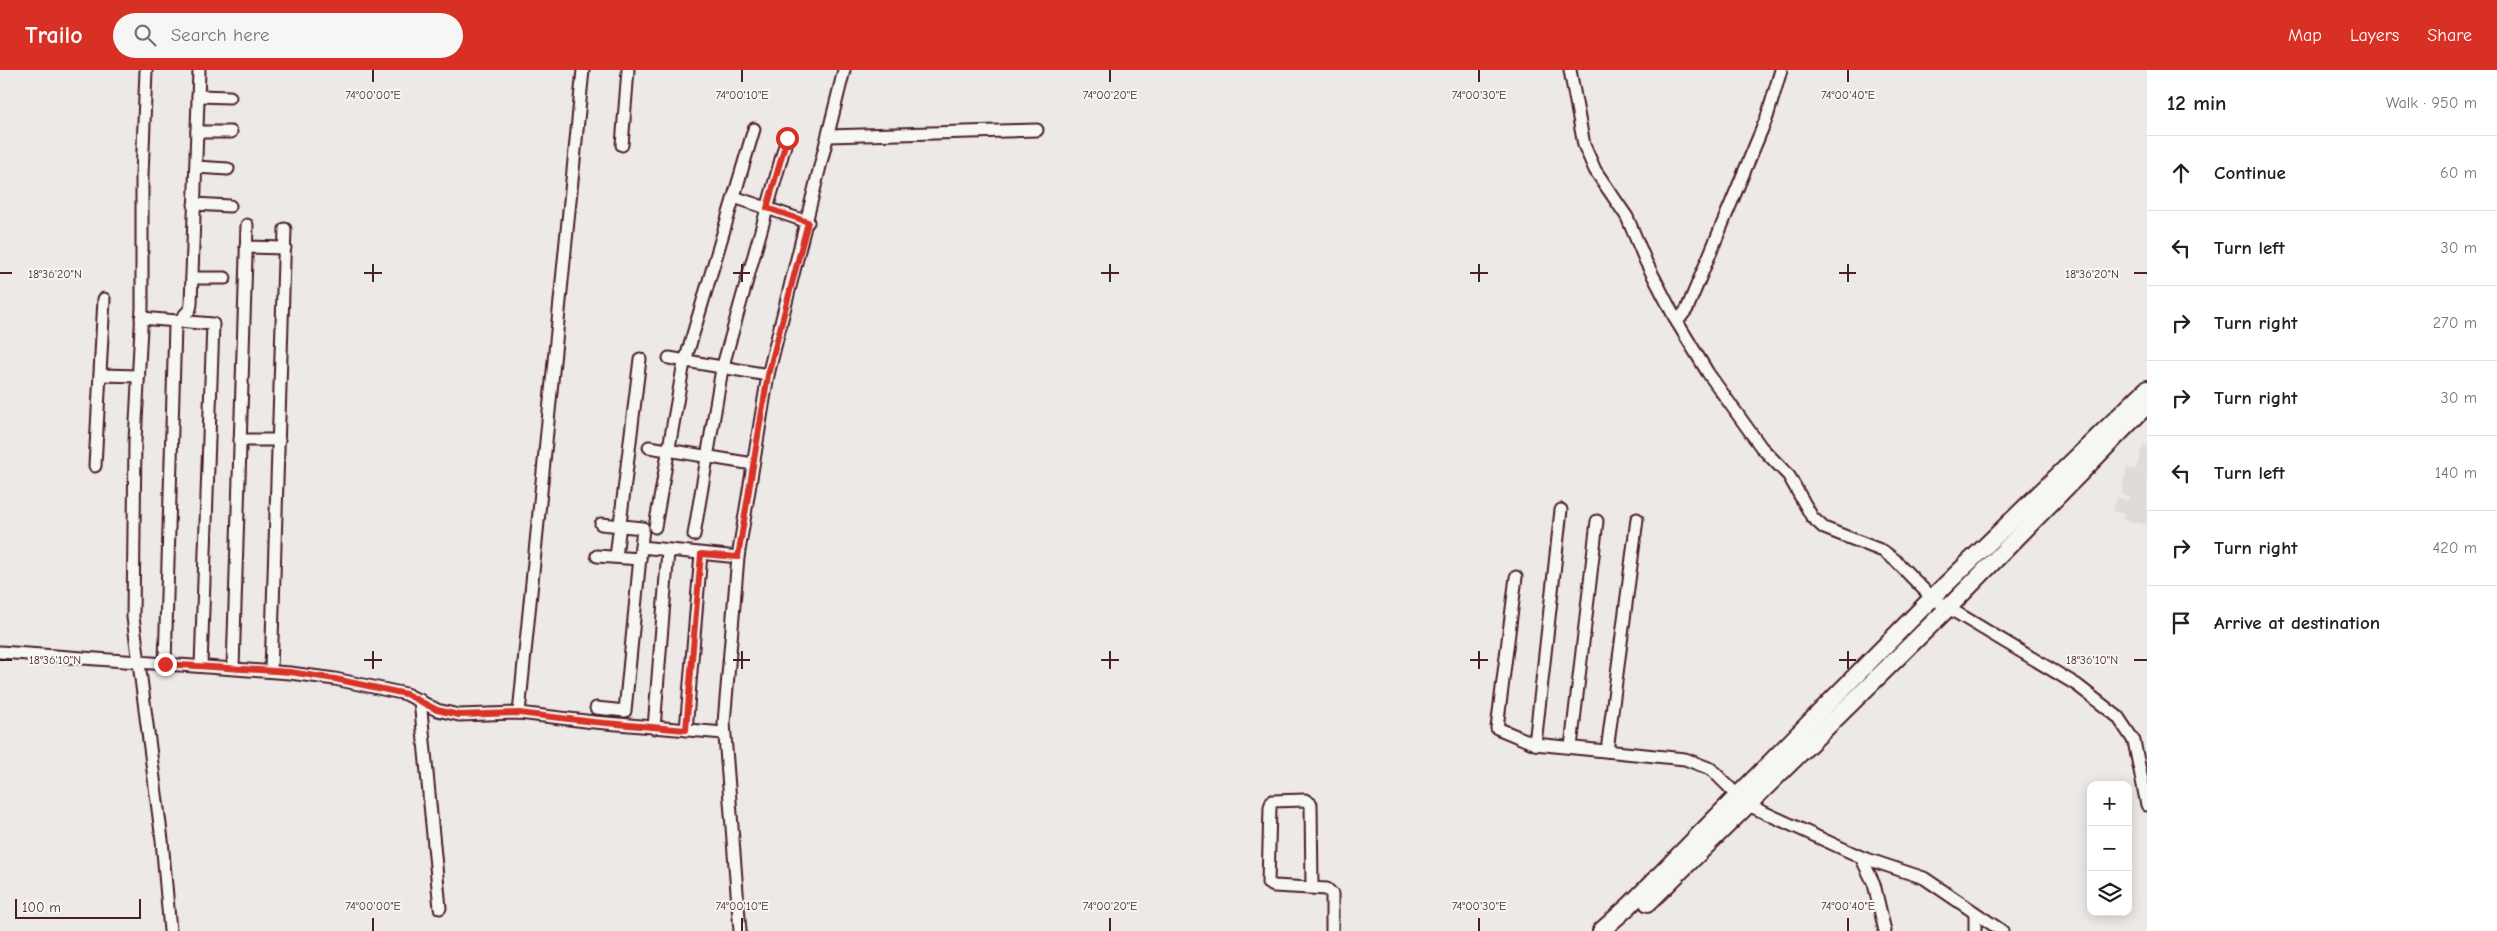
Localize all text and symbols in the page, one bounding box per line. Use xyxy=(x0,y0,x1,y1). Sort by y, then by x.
search box xyxy=(113,13,463,58)
text: Trailo xyxy=(25,21,83,49)
icon: search xyxy=(131,21,159,49)
text: Search here xyxy=(171,24,270,46)
text: Map xyxy=(2288,25,2322,46)
text: Layers xyxy=(2350,25,2399,46)
text: Share xyxy=(2427,25,2472,46)
text: 74°00'00"E xyxy=(345,88,401,102)
text: 74°00'10"E xyxy=(715,88,769,102)
text: 74°00'20"E xyxy=(1083,88,1137,102)
text: 74°00'30"E xyxy=(1452,88,1506,102)
text: 74°00'40"E xyxy=(1821,88,1875,102)
text: 12 min xyxy=(2167,91,2226,115)
text: Walk · 950 m xyxy=(2386,94,2477,112)
route start xyxy=(776,127,799,150)
icon: ahead xyxy=(2167,159,2195,187)
text: Continue xyxy=(2214,162,2286,184)
text: 60 m xyxy=(2440,164,2477,182)
icon: left xyxy=(2167,234,2195,262)
text: Turn left xyxy=(2214,237,2285,259)
text: 30 m xyxy=(2441,239,2477,257)
text: 18°36'20"N xyxy=(28,267,82,281)
text: 18°36'20"N xyxy=(2065,267,2119,281)
icon: right xyxy=(2167,309,2195,337)
text: Turn right xyxy=(2214,312,2298,334)
text: 270 m xyxy=(2433,314,2477,332)
icon: right xyxy=(2167,384,2195,412)
text: Turn right xyxy=(2214,387,2298,409)
text: 30 m xyxy=(2441,389,2477,407)
icon: left xyxy=(2167,459,2195,487)
text: Turn left xyxy=(2214,462,2285,484)
text: 140 m xyxy=(2435,464,2477,482)
icon: right xyxy=(2167,534,2195,562)
text: Turn right xyxy=(2214,537,2298,559)
text: 420 m xyxy=(2433,539,2477,557)
icon: arrive xyxy=(2167,609,2195,637)
text: Arrive at destination xyxy=(2214,612,2380,634)
text: 18°36'10"N xyxy=(29,653,81,667)
route end xyxy=(154,653,177,676)
text: 18°36'10"N xyxy=(2066,653,2118,667)
map controls xyxy=(2087,781,2132,916)
button: + xyxy=(2087,781,2132,826)
button: − xyxy=(2087,826,2132,871)
button: layers xyxy=(2087,871,2132,916)
scale bar xyxy=(15,896,141,919)
text: 100 m xyxy=(22,899,61,916)
text: 74°00'00"E xyxy=(345,899,401,913)
text: 74°00'10"E xyxy=(715,899,769,913)
text: 74°00'20"E xyxy=(1083,899,1137,913)
text: 74°00'30"E xyxy=(1452,899,1506,913)
text: 74°00'40"E xyxy=(1821,899,1875,913)

